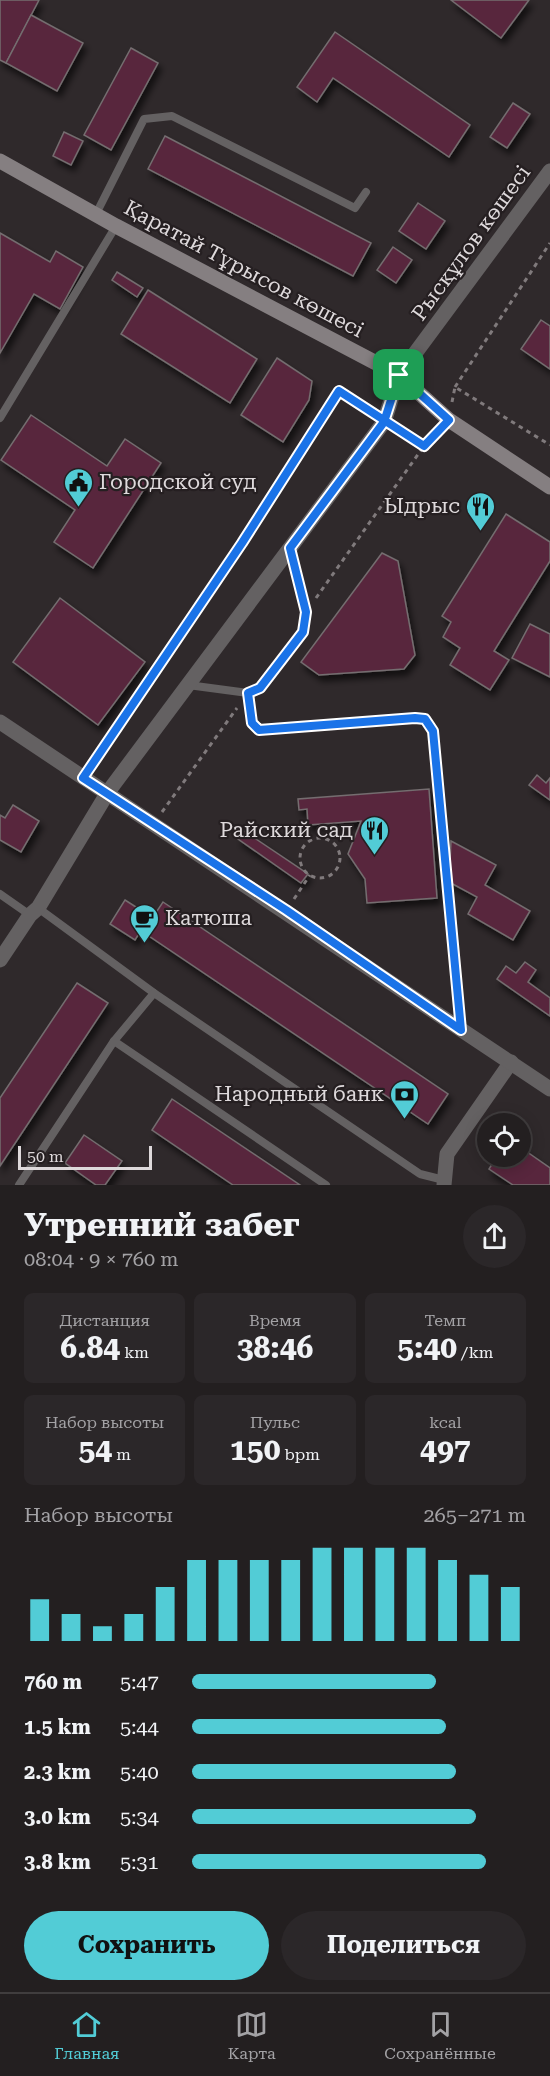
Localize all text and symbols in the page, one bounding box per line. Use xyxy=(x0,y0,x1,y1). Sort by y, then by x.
street label: Рысқұлов көшесі xyxy=(407,161,535,325)
street label: Қаратай Тұрысов көшесі xyxy=(120,196,368,343)
pin xyxy=(373,349,424,400)
icon: arrive xyxy=(382,358,415,391)
public building icon: Городской суд xyxy=(62,466,94,508)
place label: Городской суд xyxy=(99,470,257,494)
restaurant icon: Ыдрыс xyxy=(465,490,497,532)
place label: Ыдрыс xyxy=(384,494,460,518)
restaurant icon: Райский сад xyxy=(358,814,390,856)
place label: Райский сад xyxy=(220,818,353,842)
cafe icon: Катюша xyxy=(128,902,160,944)
place label: Катюша xyxy=(165,906,252,930)
bank icon: Народный банк xyxy=(389,1078,421,1120)
place label: Народный банк xyxy=(214,1082,384,1106)
map controls xyxy=(477,1113,531,1167)
button: locate xyxy=(477,1113,531,1167)
scale bar xyxy=(18,1143,152,1170)
text: 50 m xyxy=(27,1147,64,1166)
text: Утренний забег xyxy=(24,1205,300,1244)
button: share xyxy=(463,1205,526,1268)
text: 08:04 · 9 × 760 m xyxy=(24,1247,179,1271)
text: Дистанция xyxy=(59,1311,150,1330)
text: Время xyxy=(249,1311,301,1330)
text: Темп xyxy=(424,1311,466,1330)
text: 6.84 xyxy=(60,1330,120,1365)
text: 38:46 xyxy=(237,1330,313,1365)
text: 5:40 xyxy=(397,1330,457,1365)
text: km xyxy=(120,1343,149,1362)
text: /km xyxy=(457,1343,493,1362)
text: Набор высоты xyxy=(45,1413,164,1432)
text: Пульс xyxy=(250,1413,300,1432)
text: kcal xyxy=(429,1413,461,1432)
text: 54 xyxy=(79,1432,112,1467)
text: 150 xyxy=(230,1432,280,1467)
text: 497 xyxy=(420,1432,471,1467)
text: m xyxy=(112,1445,131,1464)
text: bpm xyxy=(280,1445,320,1464)
text: Набор высоты xyxy=(24,1503,173,1527)
text: 265–271 m xyxy=(423,1503,526,1527)
text: 760 m xyxy=(24,1670,82,1694)
text: 5:47 xyxy=(120,1670,159,1694)
text: 1.5 km xyxy=(24,1715,91,1739)
text: 5:44 xyxy=(120,1715,159,1739)
text: 2.3 km xyxy=(24,1760,91,1784)
text: 5:40 xyxy=(120,1760,159,1784)
text: 3.0 km xyxy=(24,1805,91,1829)
text: 5:34 xyxy=(120,1805,159,1829)
text: 3.8 km xyxy=(24,1850,91,1874)
text: 5:31 xyxy=(120,1850,159,1874)
button: Сохранить xyxy=(24,1911,269,1980)
button: Поделиться xyxy=(281,1911,526,1980)
tab: Главная xyxy=(54,2008,119,2063)
tab: Карта xyxy=(228,2008,276,2063)
tab: Сохранённые xyxy=(384,2008,496,2063)

